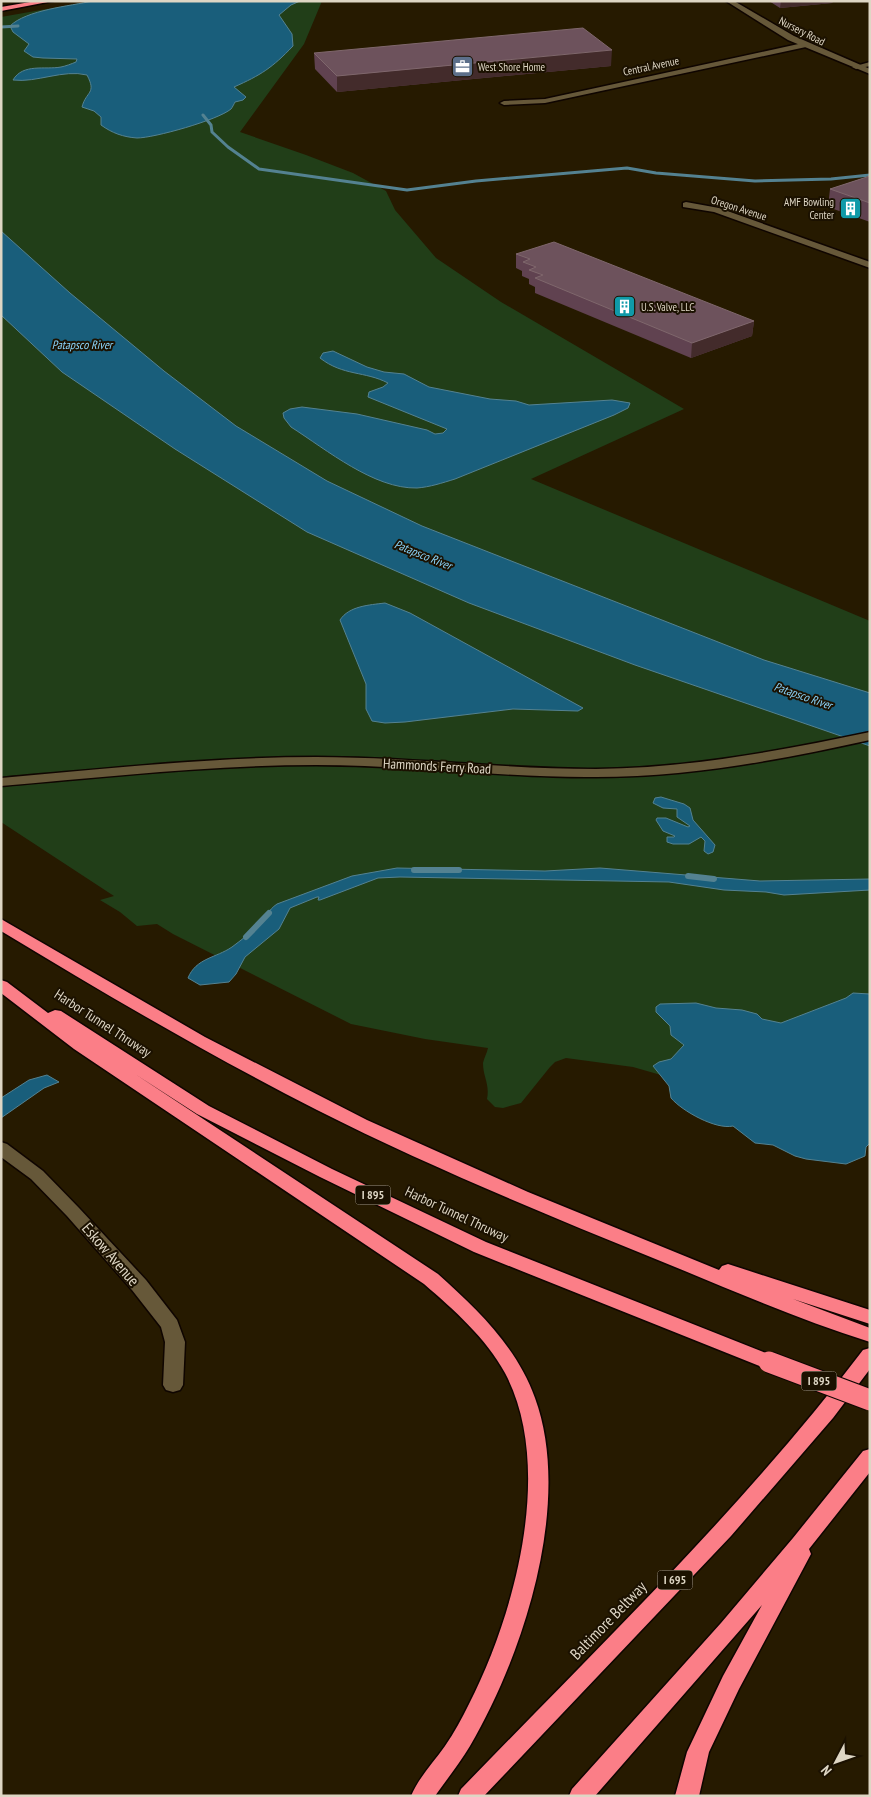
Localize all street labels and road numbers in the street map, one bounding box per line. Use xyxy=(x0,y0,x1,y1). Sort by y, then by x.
street label: Nursery Road xyxy=(777,13,828,49)
street label: Central Avenue xyxy=(622,53,681,79)
street label: Oregon Avenue xyxy=(709,192,769,224)
street label: Hammonds Ferry Road xyxy=(382,754,492,778)
street label: Harbor Tunnel Thruway xyxy=(51,985,155,1061)
street label: Harbor Tunnel Thruway xyxy=(402,1182,512,1246)
road number: I 895 xyxy=(356,1186,390,1204)
street label: Eskow Avenue xyxy=(78,1218,144,1290)
road number: I 895 xyxy=(802,1372,836,1390)
road number: I 695 xyxy=(658,1570,692,1590)
street label: Baltimore Beltway xyxy=(566,1577,650,1663)

